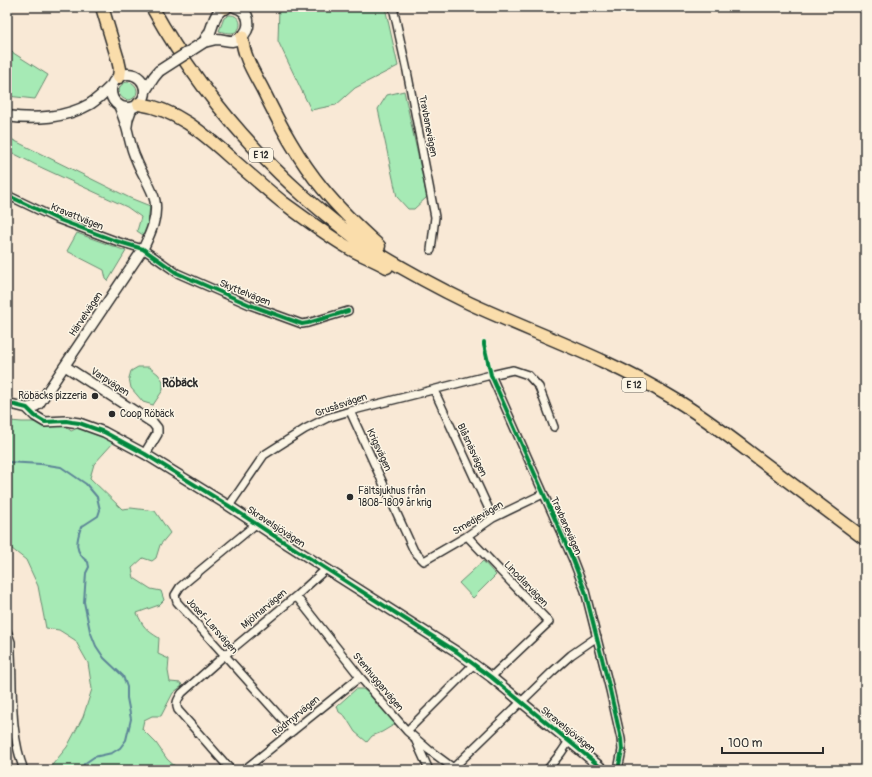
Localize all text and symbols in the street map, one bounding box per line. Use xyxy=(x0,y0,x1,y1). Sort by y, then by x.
street label: Travbanevägen xyxy=(416,94,440,158)
road number: E 12 xyxy=(249,148,273,162)
street label: Kravattvägen xyxy=(49,201,105,233)
street label: Skyttelvägen xyxy=(218,277,273,309)
street label: Härvelvägen xyxy=(67,289,105,339)
street label: Varpvägen xyxy=(88,365,132,399)
district label: Röbäck xyxy=(162,376,199,391)
road number: E 12 xyxy=(622,378,646,392)
street label: Grusåsvägen xyxy=(313,389,369,419)
place label: Röbäcks pizzeria xyxy=(18,390,87,402)
marker: Röbäcks pizzeria xyxy=(90,391,100,401)
place label: Coop Röbäck xyxy=(120,408,175,420)
marker: Coop Röbäck xyxy=(107,409,117,419)
street label: Blåsnäsvägen xyxy=(454,421,491,479)
street label: Krigsvägen xyxy=(364,427,394,473)
place label: Fältsjukhus från 1808-1809 år krig xyxy=(358,484,432,509)
marker: Fältsjukhus från 1808-1809 år krig xyxy=(345,492,355,502)
street label: Travbanevägen xyxy=(548,495,584,557)
street label: Smedjevägen xyxy=(451,498,506,538)
street label: Skravelsjövägen xyxy=(245,504,308,550)
street label: Linodlarvägen xyxy=(501,559,551,610)
street label: Mjölnarvägen xyxy=(239,586,290,632)
street label: Josef-Larsvägen xyxy=(184,596,240,657)
street label: Stenhuggarvägen xyxy=(350,650,406,714)
street label: Rödmyrvägen xyxy=(270,693,322,739)
street label: Skravelsjövägen xyxy=(538,704,598,756)
scale bar xyxy=(722,729,823,755)
text: 100 m xyxy=(728,736,763,751)

